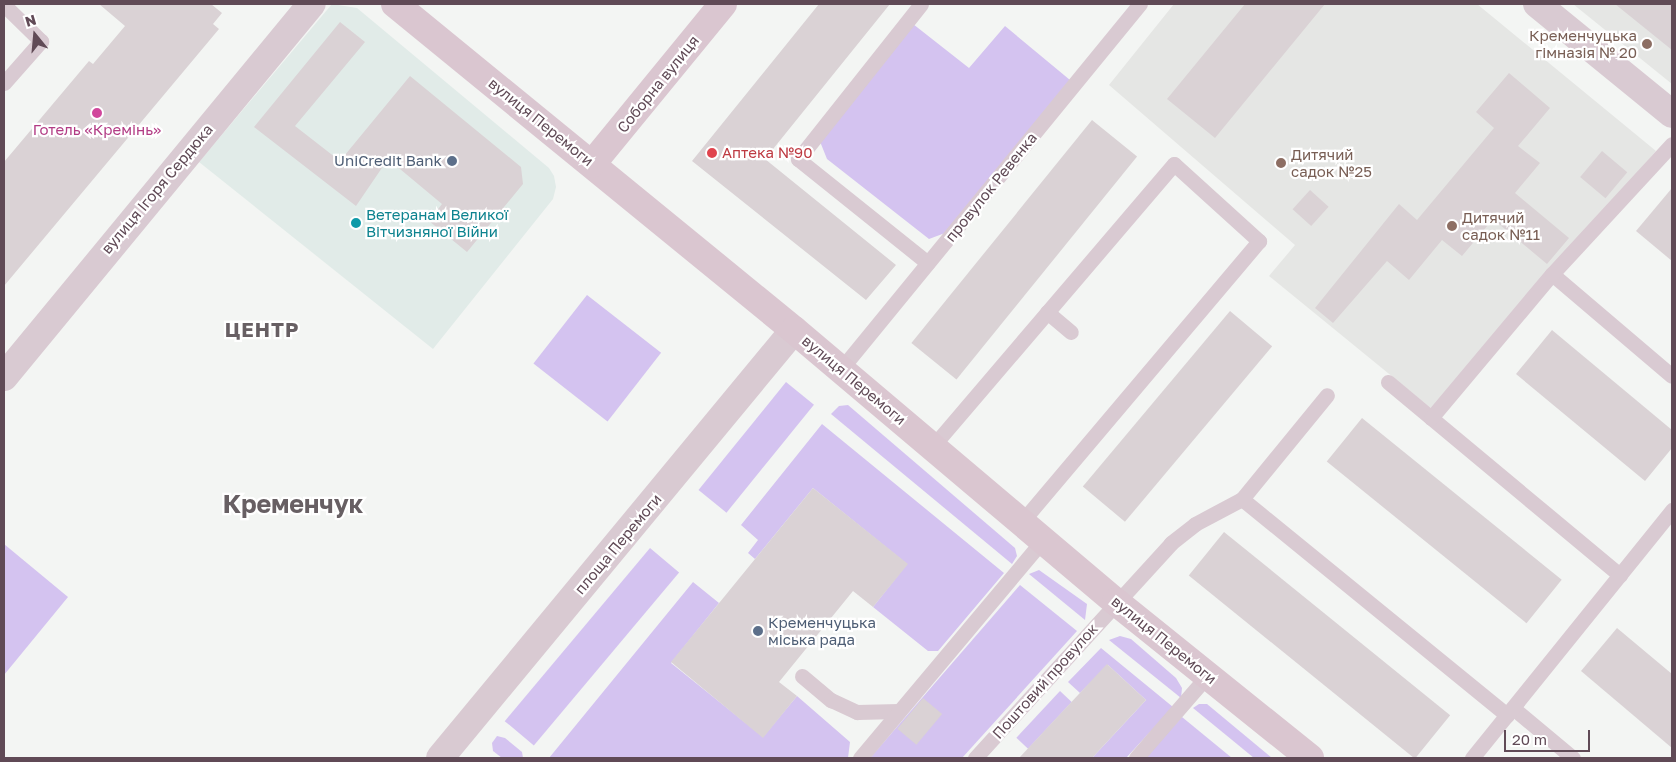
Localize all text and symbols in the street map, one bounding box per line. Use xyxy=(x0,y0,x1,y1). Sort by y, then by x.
north arrow xyxy=(10,10,60,60)
text: N xyxy=(23,10,38,30)
place label: Кременчуцька гімназія № 20 xyxy=(1529,26,1637,61)
street label: Соборна вулиця xyxy=(613,32,703,136)
marker: Кременчуцька гімназія № 20 xyxy=(1641,38,1653,50)
street label: вулиця Перемоги xyxy=(485,74,597,170)
marker: Готель «Кремінь» xyxy=(91,107,103,119)
place label: Готель «Кремінь» xyxy=(33,121,161,139)
street label: вулиця Ігоря Сердюка xyxy=(98,121,216,257)
street label: провулок Ревенка xyxy=(941,129,1041,245)
place label: Аптека №90 xyxy=(722,144,812,162)
place label: Дитячий садок №25 xyxy=(1291,145,1372,180)
marker: Аптека №90 xyxy=(706,147,718,159)
place label: UniCredit Bank xyxy=(334,152,442,170)
marker: UniCredit Bank xyxy=(446,155,458,167)
marker: Дитячий садок №25 xyxy=(1275,157,1287,169)
place label: Ветеранам Великої Вітчизняної Війни xyxy=(366,205,508,240)
place label: Дитячий садок №11 xyxy=(1462,208,1540,243)
marker: Ветеранам Великої Вітчизняної Війни xyxy=(350,217,362,229)
marker: Дитячий садок №11 xyxy=(1446,220,1458,232)
district label: ЦЕНТР xyxy=(224,317,300,341)
street label: вулиця Перемоги xyxy=(799,331,909,429)
district label: Кременчук xyxy=(223,489,363,519)
street label: площа Перемоги xyxy=(571,490,665,598)
street label: вулиця Перемоги xyxy=(1108,592,1220,688)
place label: Кременчуцька міська рада xyxy=(768,613,876,648)
street label: Поштовий провулок xyxy=(988,620,1102,742)
marker: Кременчуцька міська рада xyxy=(752,625,764,637)
scale bar xyxy=(1506,720,1592,752)
text: 20 m xyxy=(1512,730,1547,748)

